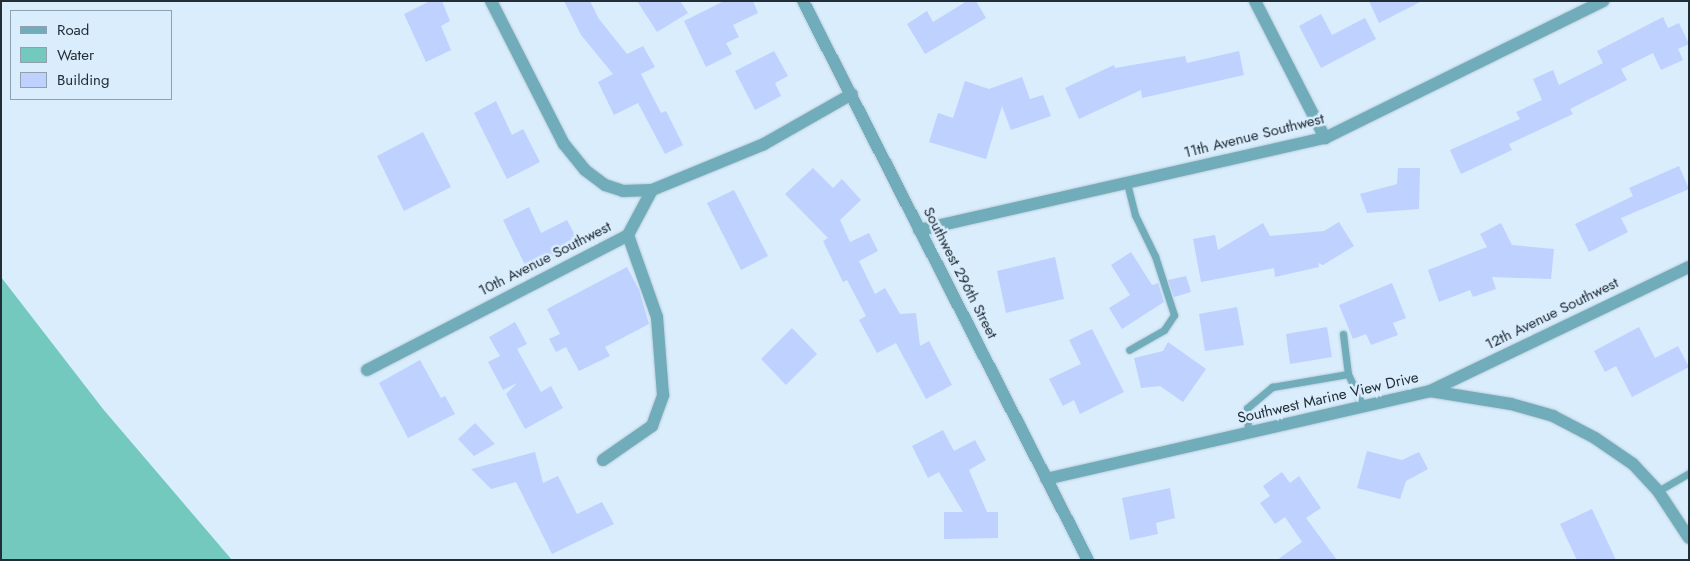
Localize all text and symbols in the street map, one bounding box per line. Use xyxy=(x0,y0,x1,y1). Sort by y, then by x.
legend xyxy=(10,10,172,100)
text: Road xyxy=(57,19,89,41)
text: Water xyxy=(57,44,94,66)
text: Building xyxy=(57,69,109,91)
street label: 11th Avenue Southwest xyxy=(1182,110,1326,162)
street label: Southwest 296th Street xyxy=(919,204,1001,342)
street label: 10th Avenue Southwest xyxy=(476,218,614,300)
street label: 12th Avenue Southwest xyxy=(1483,274,1621,354)
street label: Southwest Marine View Drive xyxy=(1236,368,1420,428)

